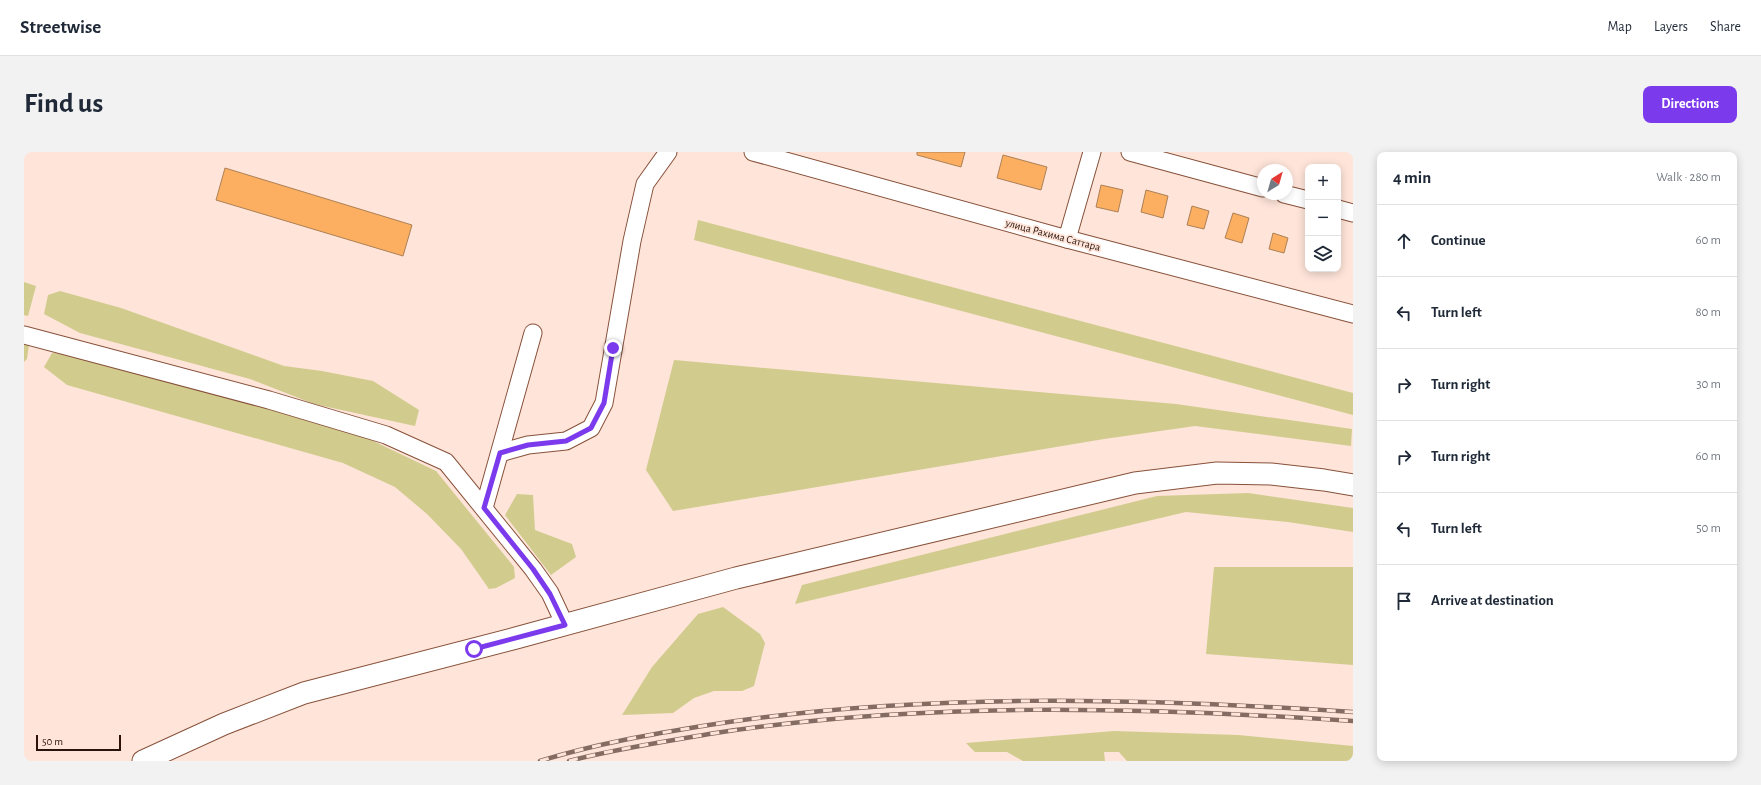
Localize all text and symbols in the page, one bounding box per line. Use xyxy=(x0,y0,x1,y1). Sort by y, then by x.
text: Streetwise xyxy=(20,18,101,37)
text: Map xyxy=(1607,20,1632,34)
text: Layers xyxy=(1654,20,1688,34)
text: Share xyxy=(1710,20,1741,34)
button: Directions xyxy=(1643,86,1737,123)
text: Find us xyxy=(24,90,103,118)
north arrow xyxy=(1257,164,1293,200)
map controls xyxy=(1305,164,1341,272)
button: + xyxy=(1305,164,1341,200)
text: 4 min xyxy=(1393,169,1431,186)
text: Walk · 280 m xyxy=(1656,171,1721,184)
button: − xyxy=(1305,200,1341,236)
street label: улица Рахима Саттара xyxy=(1003,217,1102,253)
icon: ahead xyxy=(1393,230,1415,252)
text: Continue xyxy=(1431,233,1486,248)
text: 60 m xyxy=(1695,234,1721,247)
button: layers xyxy=(1305,236,1341,272)
icon: left xyxy=(1393,302,1415,324)
text: Turn left xyxy=(1431,305,1482,320)
text: 80 m xyxy=(1695,306,1721,319)
route end xyxy=(604,339,622,357)
icon: right xyxy=(1393,374,1415,396)
text: Turn right xyxy=(1431,377,1490,392)
text: 30 m xyxy=(1696,378,1721,391)
icon: right xyxy=(1393,446,1415,468)
text: Turn right xyxy=(1431,449,1490,464)
text: 60 m xyxy=(1695,450,1721,463)
icon: left xyxy=(1393,518,1415,540)
text: Turn left xyxy=(1431,521,1482,536)
text: 50 m xyxy=(1696,522,1721,535)
icon: arrive xyxy=(1393,590,1415,612)
text: Arrive at destination xyxy=(1431,593,1554,608)
route start xyxy=(465,640,483,658)
scale bar xyxy=(36,733,121,752)
text: 50 m xyxy=(42,736,63,747)

